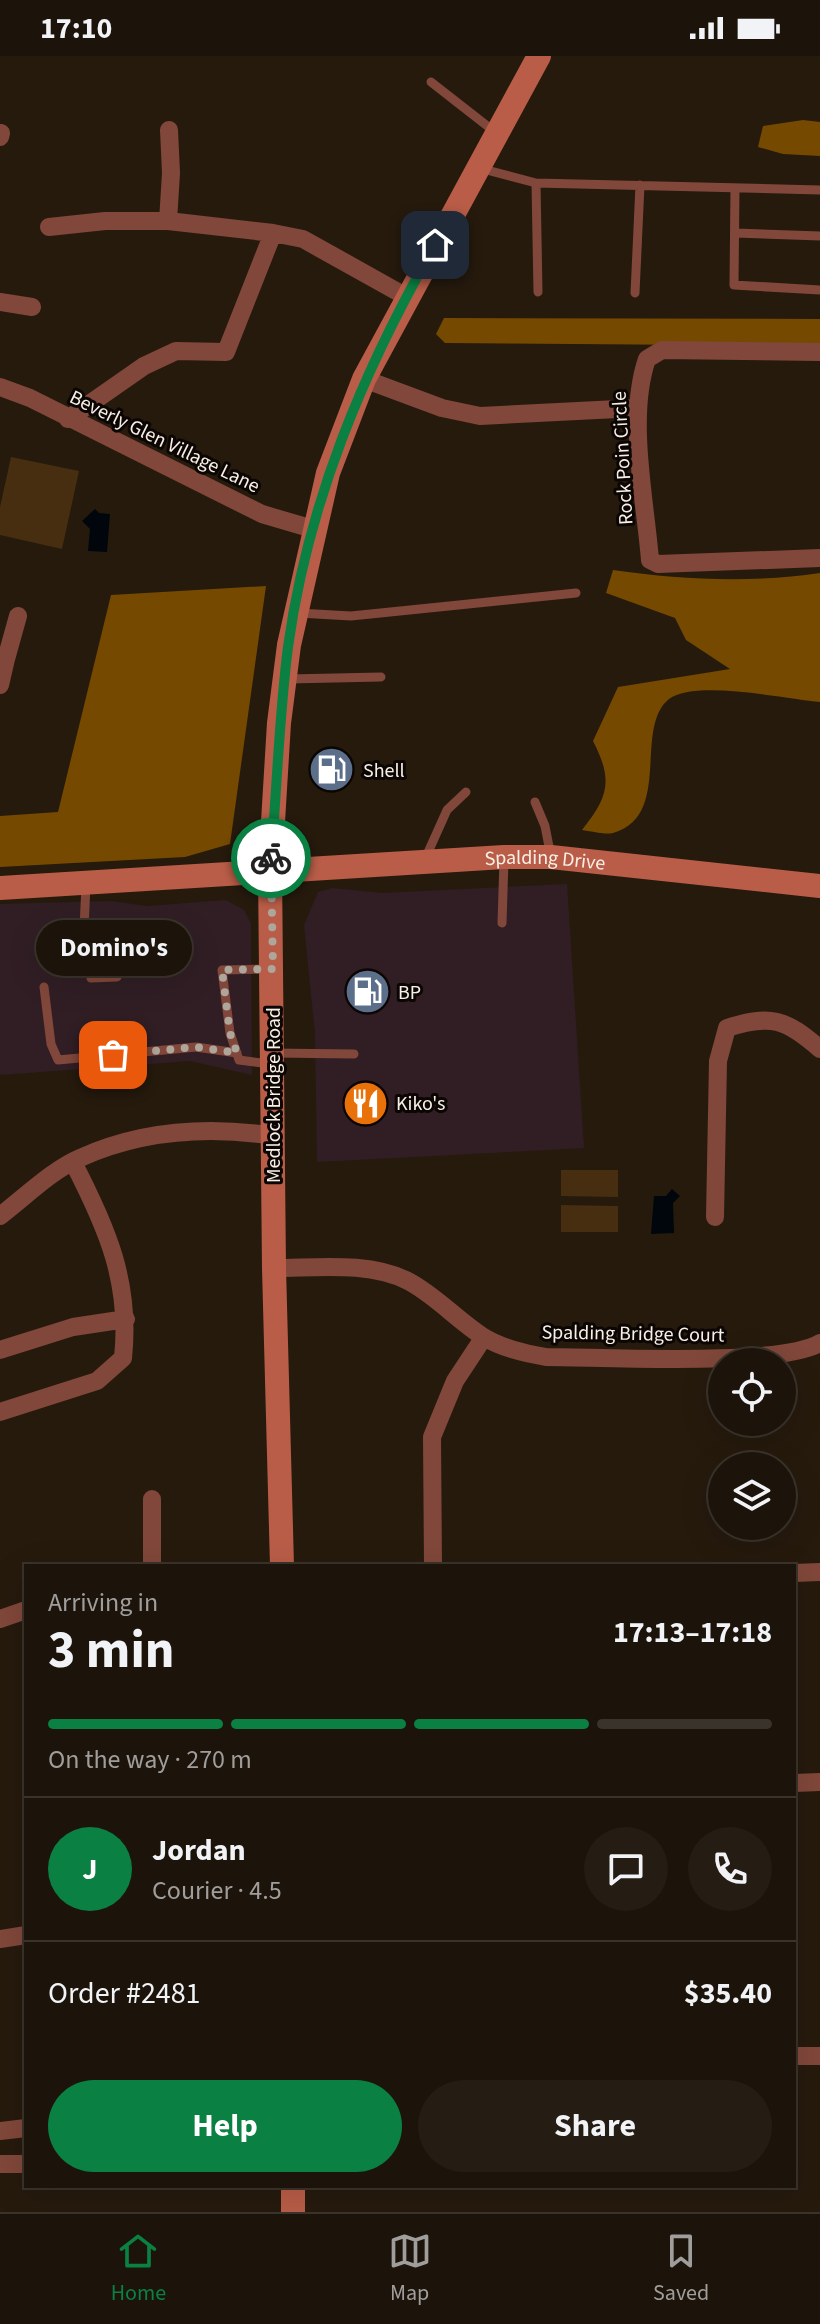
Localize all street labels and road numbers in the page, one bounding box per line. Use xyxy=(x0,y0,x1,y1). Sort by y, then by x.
street label: Beverly Glen Village Lane xyxy=(65,384,264,500)
street label: Rock Poin Circle xyxy=(606,390,640,525)
street label: Spalding Drive xyxy=(484,844,607,878)
street label: Medlock Bridge Road xyxy=(260,1007,288,1183)
street label: Spalding Bridge Court xyxy=(541,1318,725,1350)

